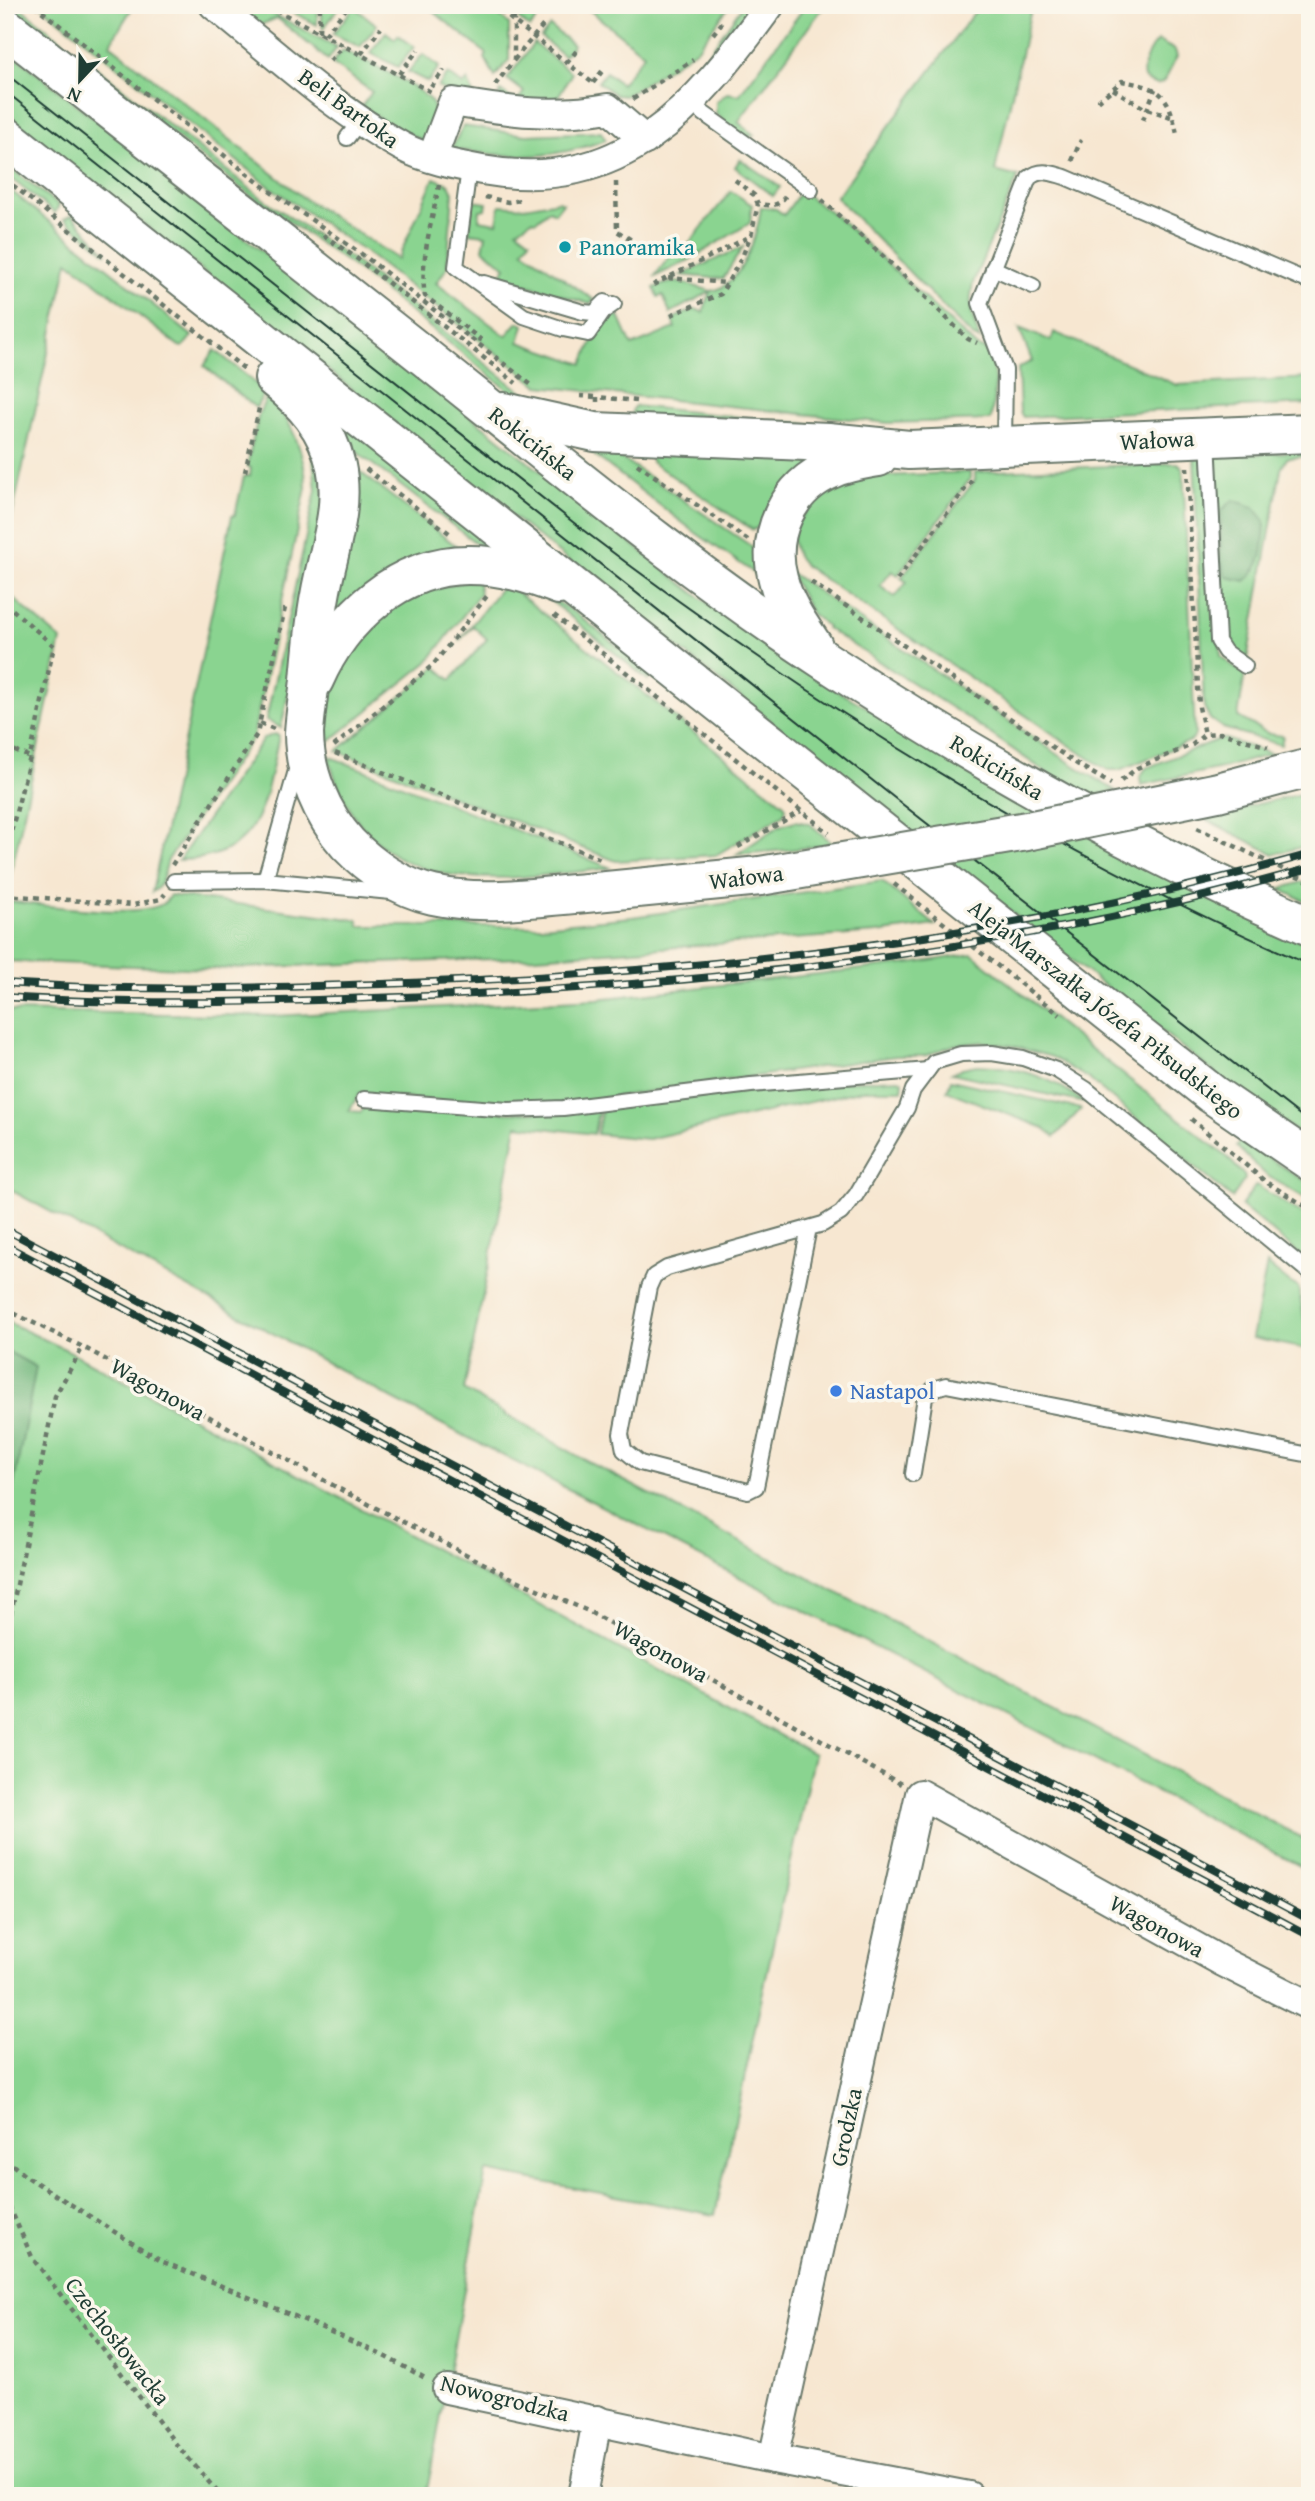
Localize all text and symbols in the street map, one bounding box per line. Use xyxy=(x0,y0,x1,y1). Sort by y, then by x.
north arrow xyxy=(46,46,116,116)
street label: Beli Bartoka xyxy=(292,60,407,156)
text: N xyxy=(62,80,85,111)
place label: Panoramika xyxy=(579,230,695,263)
marker: Panoramika xyxy=(557,239,573,255)
street label: Rokicińska xyxy=(482,397,585,488)
street label: Wałowa xyxy=(1119,421,1195,458)
street label: Rokicińska xyxy=(944,726,1051,808)
street label: Wałowa xyxy=(707,856,785,897)
street label: Aleja Marszałka Józefa Piłsudskiego xyxy=(962,891,1251,1126)
street label: Wagonowa xyxy=(105,1349,212,1428)
place label: Nastapol xyxy=(850,1374,935,1407)
marker: Nastapol xyxy=(828,1383,844,1399)
street label: Wagonowa xyxy=(608,1611,715,1690)
street label: Wagonowa xyxy=(1104,1886,1211,1965)
street label: Grodzka xyxy=(821,2085,870,2169)
street label: Czechosłowacka xyxy=(58,2270,179,2412)
street label: Nowogrodzka xyxy=(437,2366,573,2429)

